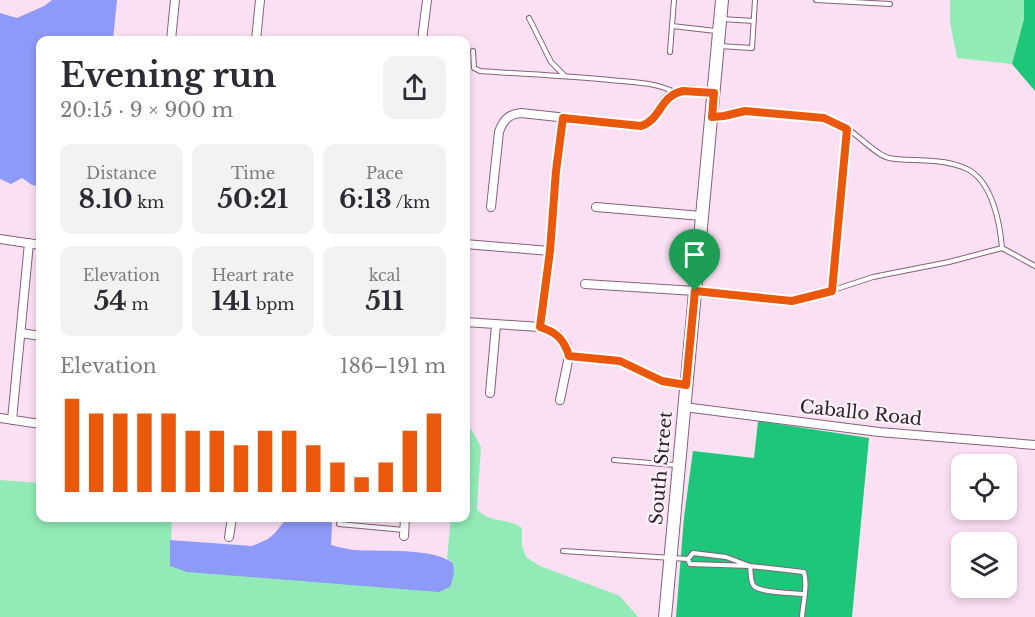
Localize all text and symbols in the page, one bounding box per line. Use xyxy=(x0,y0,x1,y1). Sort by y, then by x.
text: Evening run xyxy=(60,55,276,96)
button: share xyxy=(383,56,446,119)
text: 20:15 · 9 × 900 m xyxy=(60,98,233,122)
text: Distance xyxy=(86,163,157,183)
text: Time xyxy=(231,163,275,183)
text: Pace xyxy=(366,163,403,183)
text: 8.10 xyxy=(78,183,133,215)
text: 50:21 xyxy=(218,183,288,215)
text: 6:13 xyxy=(339,183,392,215)
text: km xyxy=(133,192,164,212)
text: /km xyxy=(392,192,430,212)
pin xyxy=(669,229,720,291)
icon: arrive xyxy=(678,238,711,271)
text: Elevation xyxy=(83,265,160,285)
text: Heart rate xyxy=(212,265,294,285)
text: kcal xyxy=(369,265,401,285)
text: 54 xyxy=(94,285,127,317)
text: 141 xyxy=(211,285,251,317)
text: 511 xyxy=(366,285,404,317)
text: m xyxy=(127,294,149,314)
text: bpm xyxy=(251,294,295,314)
text: Elevation xyxy=(60,354,157,378)
text: 186–191 m xyxy=(340,354,446,378)
street label: Caballo Road xyxy=(799,396,923,430)
street label: South Street xyxy=(645,410,677,526)
map controls xyxy=(951,454,1017,598)
button: locate xyxy=(951,454,1017,520)
button: layers xyxy=(951,532,1017,598)

